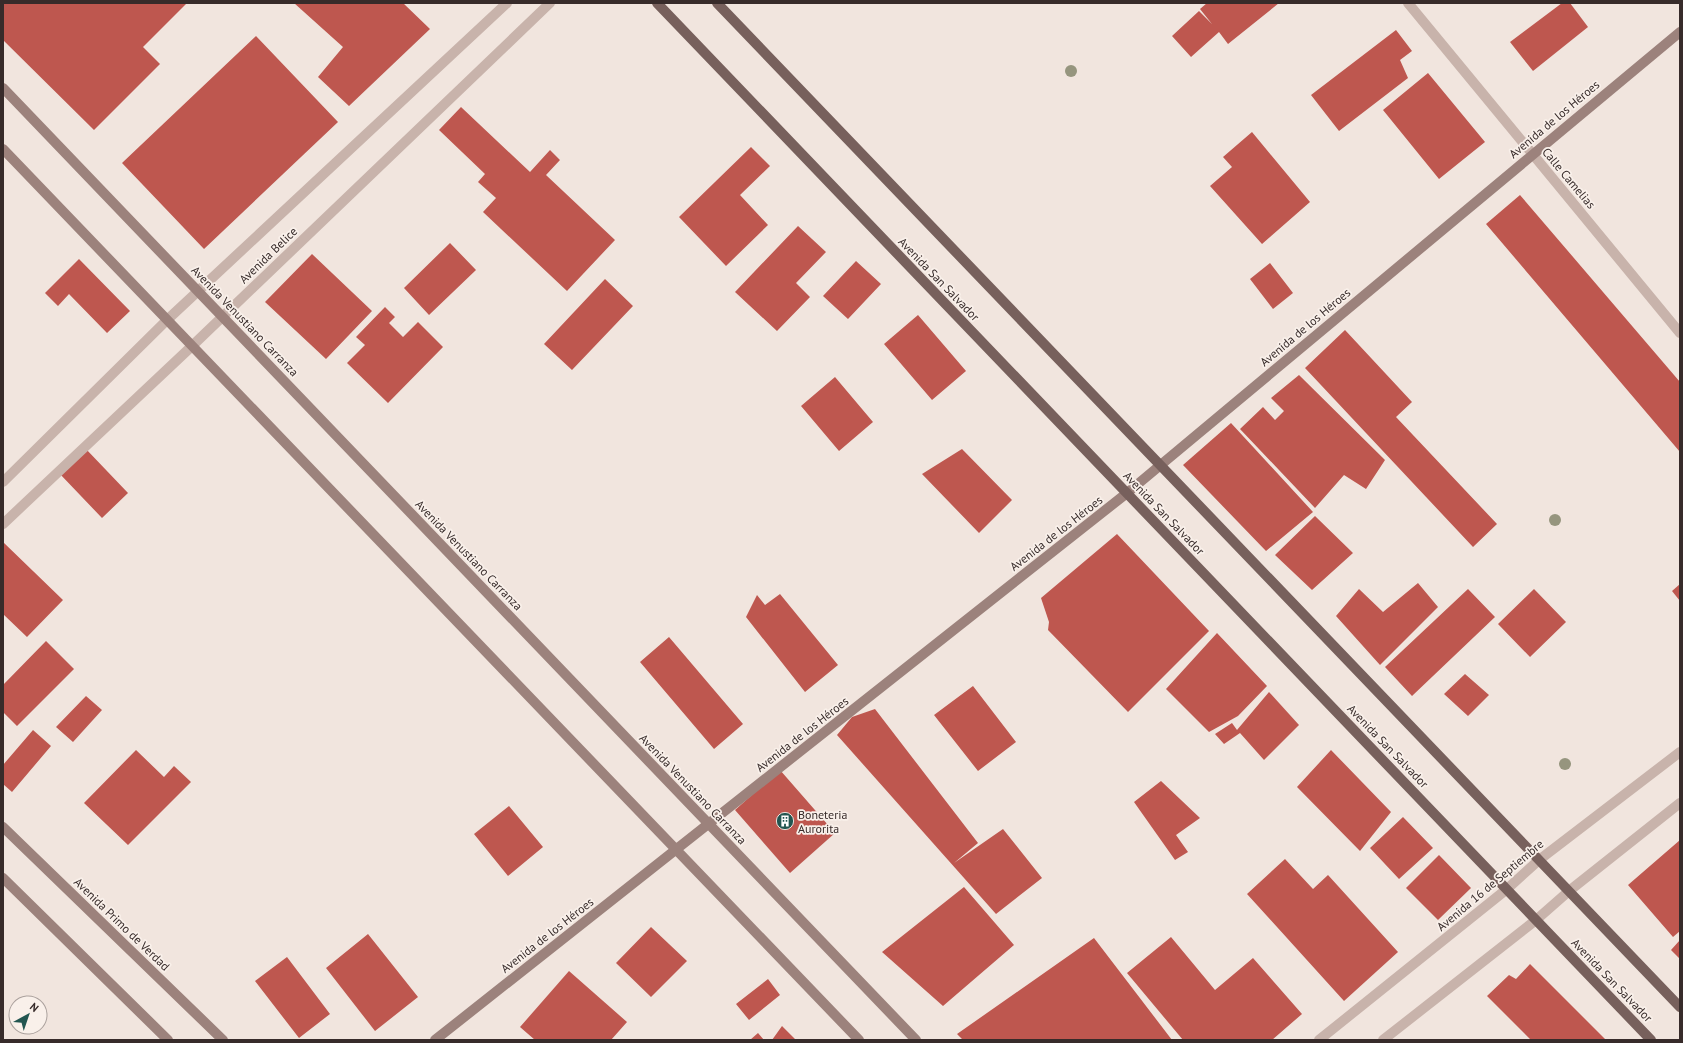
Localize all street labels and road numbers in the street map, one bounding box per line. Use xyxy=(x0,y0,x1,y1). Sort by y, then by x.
street label: Avenida de los Héroes xyxy=(1506,77,1602,161)
street label: Calle Camelias xyxy=(1539,144,1599,212)
street label: Avenida Belice xyxy=(236,224,300,286)
street label: Avenida San Salvador xyxy=(895,234,983,324)
street label: Avenida Venustiano Carranza xyxy=(188,263,302,379)
street label: Avenida de los Héroes xyxy=(1257,285,1353,369)
street label: Avenida San Salvador xyxy=(1120,468,1208,558)
street label: Avenida de los Héroes xyxy=(1007,492,1105,574)
street label: Avenida Venustiano Carranza xyxy=(412,497,526,613)
street label: Avenida de los Héroes xyxy=(753,693,851,775)
street label: Avenida San Salvador xyxy=(1344,701,1432,791)
street label: Avenida Venustiano Carranza xyxy=(636,731,750,847)
street label: Avenida 16 de Septiembre xyxy=(1434,836,1546,934)
street label: Avenida Primo de Verdad xyxy=(71,874,173,974)
street label: Avenida de los Héroes xyxy=(498,894,596,976)
street label: Avenida San Salvador xyxy=(1568,935,1656,1025)

